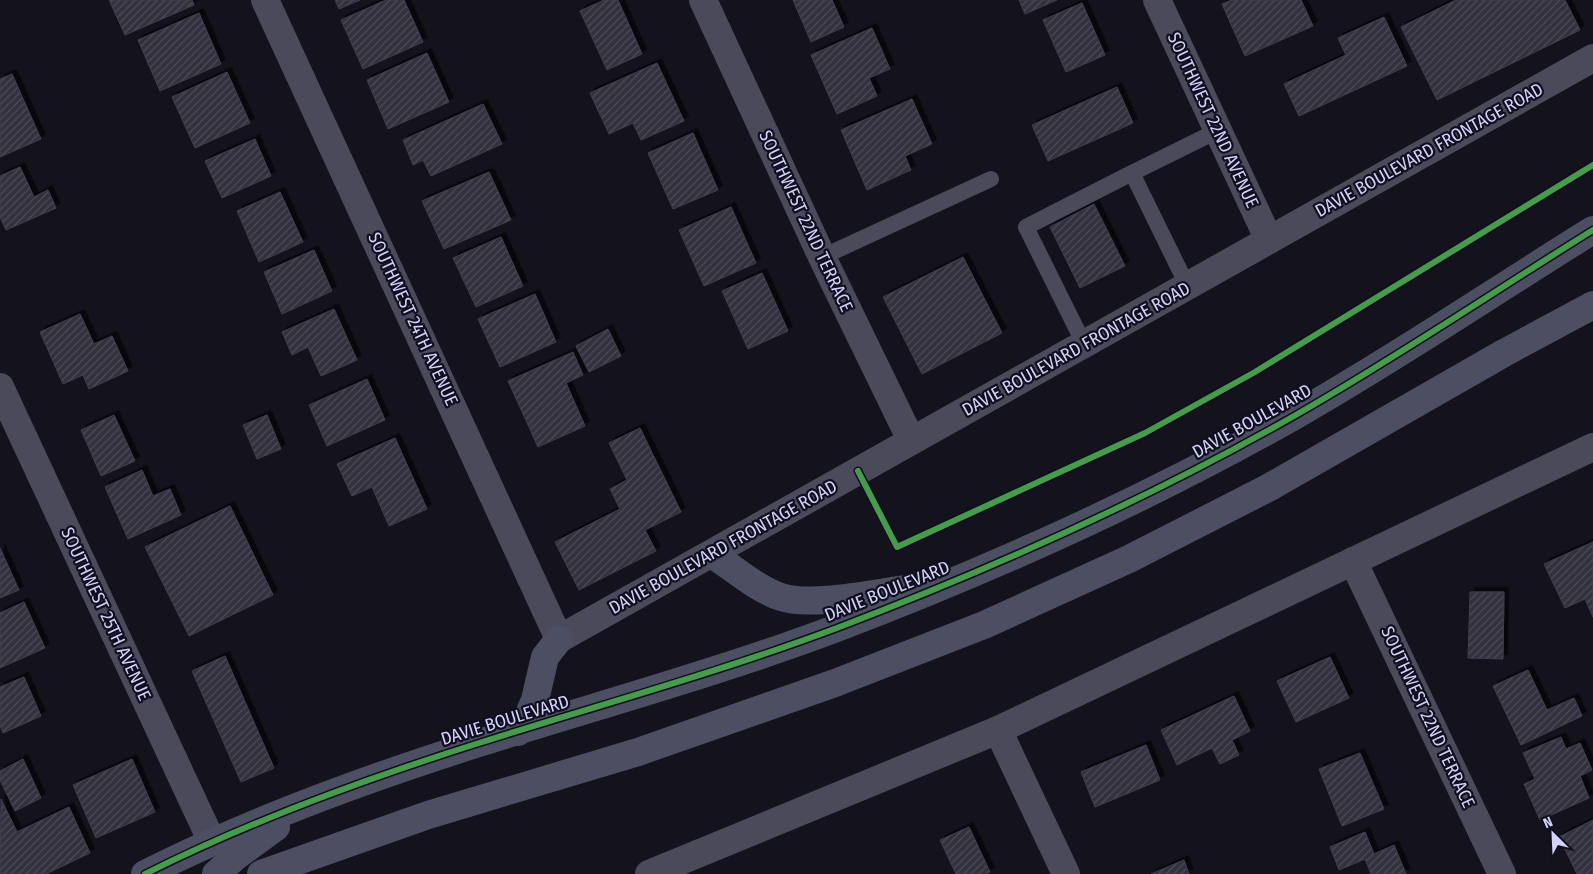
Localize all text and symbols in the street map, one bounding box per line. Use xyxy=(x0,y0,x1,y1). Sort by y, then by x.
street label: SOUTHWEST 22ND AVENUE xyxy=(1163,29,1263,211)
street label: DAVIE BOULEVARD FRONTAGE ROAD xyxy=(1311,78,1547,222)
street label: SOUTHWEST 22ND TERRACE xyxy=(754,127,858,315)
street label: SOUTHWEST 24TH AVENUE xyxy=(363,229,463,409)
street label: DAVIE BOULEVARD FRONTAGE ROAD xyxy=(958,277,1194,421)
street label: DAVIE BOULEVARD xyxy=(1189,379,1315,463)
street label: DAVIE BOULEVARD FRONTAGE ROAD xyxy=(605,475,841,619)
street label: SOUTHWEST 25TH AVENUE xyxy=(56,524,156,704)
street label: DAVIE BOULEVARD xyxy=(821,556,953,626)
street label: SOUTHWEST 22ND TERRACE xyxy=(1376,623,1480,811)
street label: DAVIE BOULEVARD xyxy=(438,690,572,750)
north arrow xyxy=(1528,809,1578,859)
text: N xyxy=(1541,813,1555,832)

